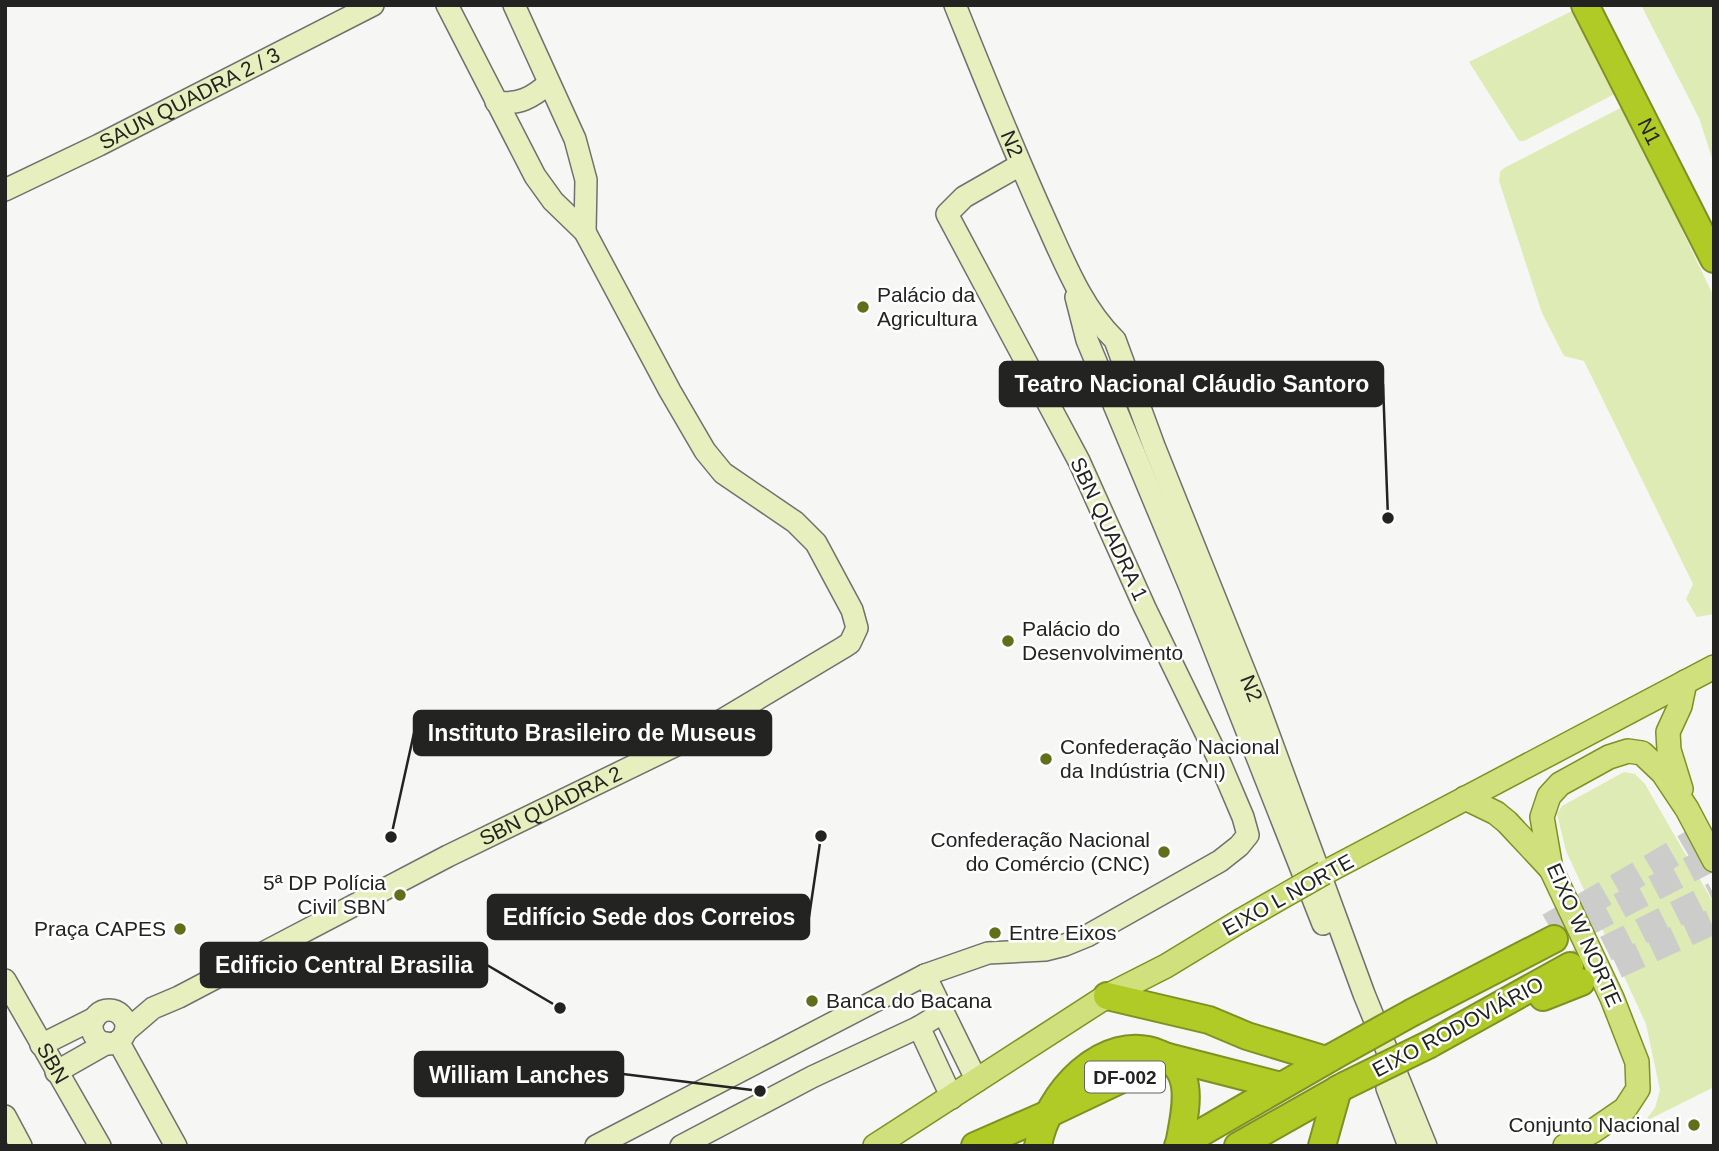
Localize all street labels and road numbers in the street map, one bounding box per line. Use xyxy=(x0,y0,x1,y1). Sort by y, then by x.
street label: SAUN QUADRA 2 / 3 xyxy=(95,43,284,154)
street label: N1 xyxy=(1633,114,1666,149)
street label: N2 xyxy=(996,127,1028,160)
street label: SBN QUADRA 1 xyxy=(1066,454,1153,604)
street label: N2 xyxy=(1236,671,1267,705)
street label: SBN QUADRA 2 xyxy=(476,761,625,850)
street label: EIXO L NORTE xyxy=(1218,849,1357,940)
street label: EIXO W NORTE xyxy=(1542,859,1626,1010)
street label: EIXO RODOVIÁRIO xyxy=(1368,972,1547,1081)
street label: SBN xyxy=(32,1039,74,1088)
road number: DF-002 xyxy=(1085,1062,1165,1092)

